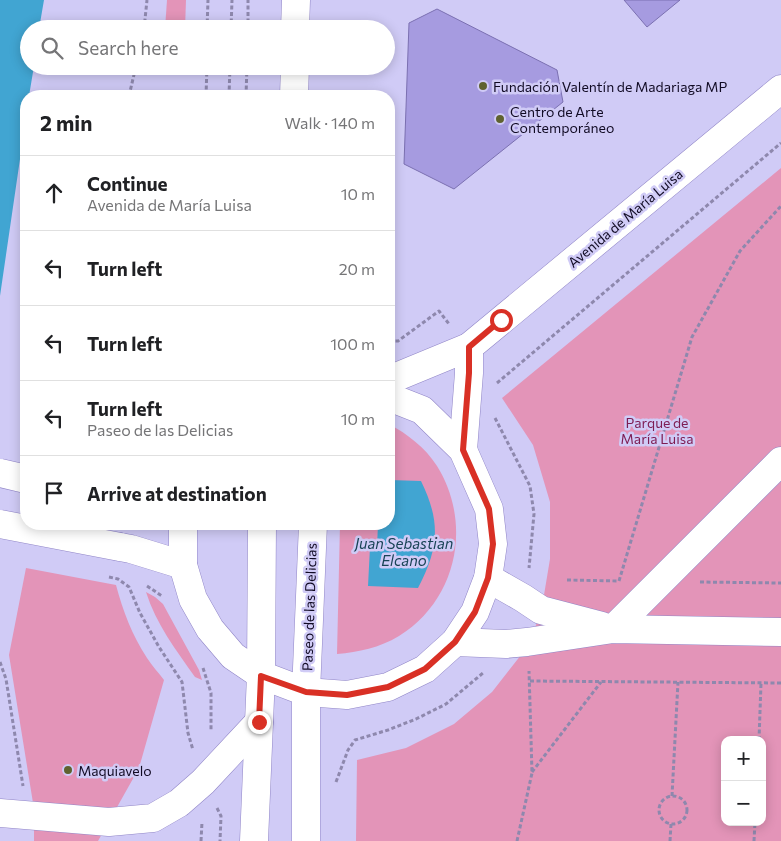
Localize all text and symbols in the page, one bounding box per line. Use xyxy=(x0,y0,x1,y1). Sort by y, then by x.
search box xyxy=(20,20,395,75)
icon: search xyxy=(38,34,66,62)
text: Search here xyxy=(78,36,178,59)
place label: Fundación Valentín de Madariaga MP xyxy=(493,78,727,95)
marker: Fundación Valentín de Madariaga MP xyxy=(477,80,489,92)
place label: Centro de Arte Contemporáneo xyxy=(510,103,614,136)
text: 2 min xyxy=(40,110,92,135)
text: Walk · 140 m xyxy=(285,113,375,132)
marker: Centro de Arte Contemporáneo xyxy=(494,113,506,125)
street label: Avenida de María Luisa xyxy=(564,165,686,271)
text: Continue xyxy=(87,172,167,195)
icon: ahead xyxy=(40,179,68,207)
text: 10 m xyxy=(341,184,375,203)
text: Avenida de María Luisa xyxy=(87,195,252,214)
icon: left xyxy=(40,254,68,282)
text: Turn left xyxy=(87,257,162,280)
text: 20 m xyxy=(339,259,375,278)
route start xyxy=(490,309,513,332)
icon: left xyxy=(40,329,68,357)
text: Turn left xyxy=(87,332,162,355)
text: 100 m xyxy=(330,334,375,353)
text: Turn left xyxy=(87,397,162,420)
icon: left xyxy=(40,404,68,432)
text: 10 m xyxy=(341,409,375,428)
park label: Parque de María Luisa xyxy=(621,414,693,447)
text: Paseo de las Delicias xyxy=(87,420,233,439)
icon: arrive xyxy=(40,479,68,507)
text: Arrive at destination xyxy=(87,482,267,505)
water label: Juan Sebastian Elcano xyxy=(353,534,453,569)
street label: Paseo de las Delicias xyxy=(298,543,320,671)
route end xyxy=(248,711,271,734)
map controls xyxy=(721,736,766,826)
button: + xyxy=(721,736,766,781)
place label: Maquiavelo xyxy=(78,762,152,779)
marker: Maquiavelo xyxy=(62,764,74,776)
button: − xyxy=(721,781,766,826)

